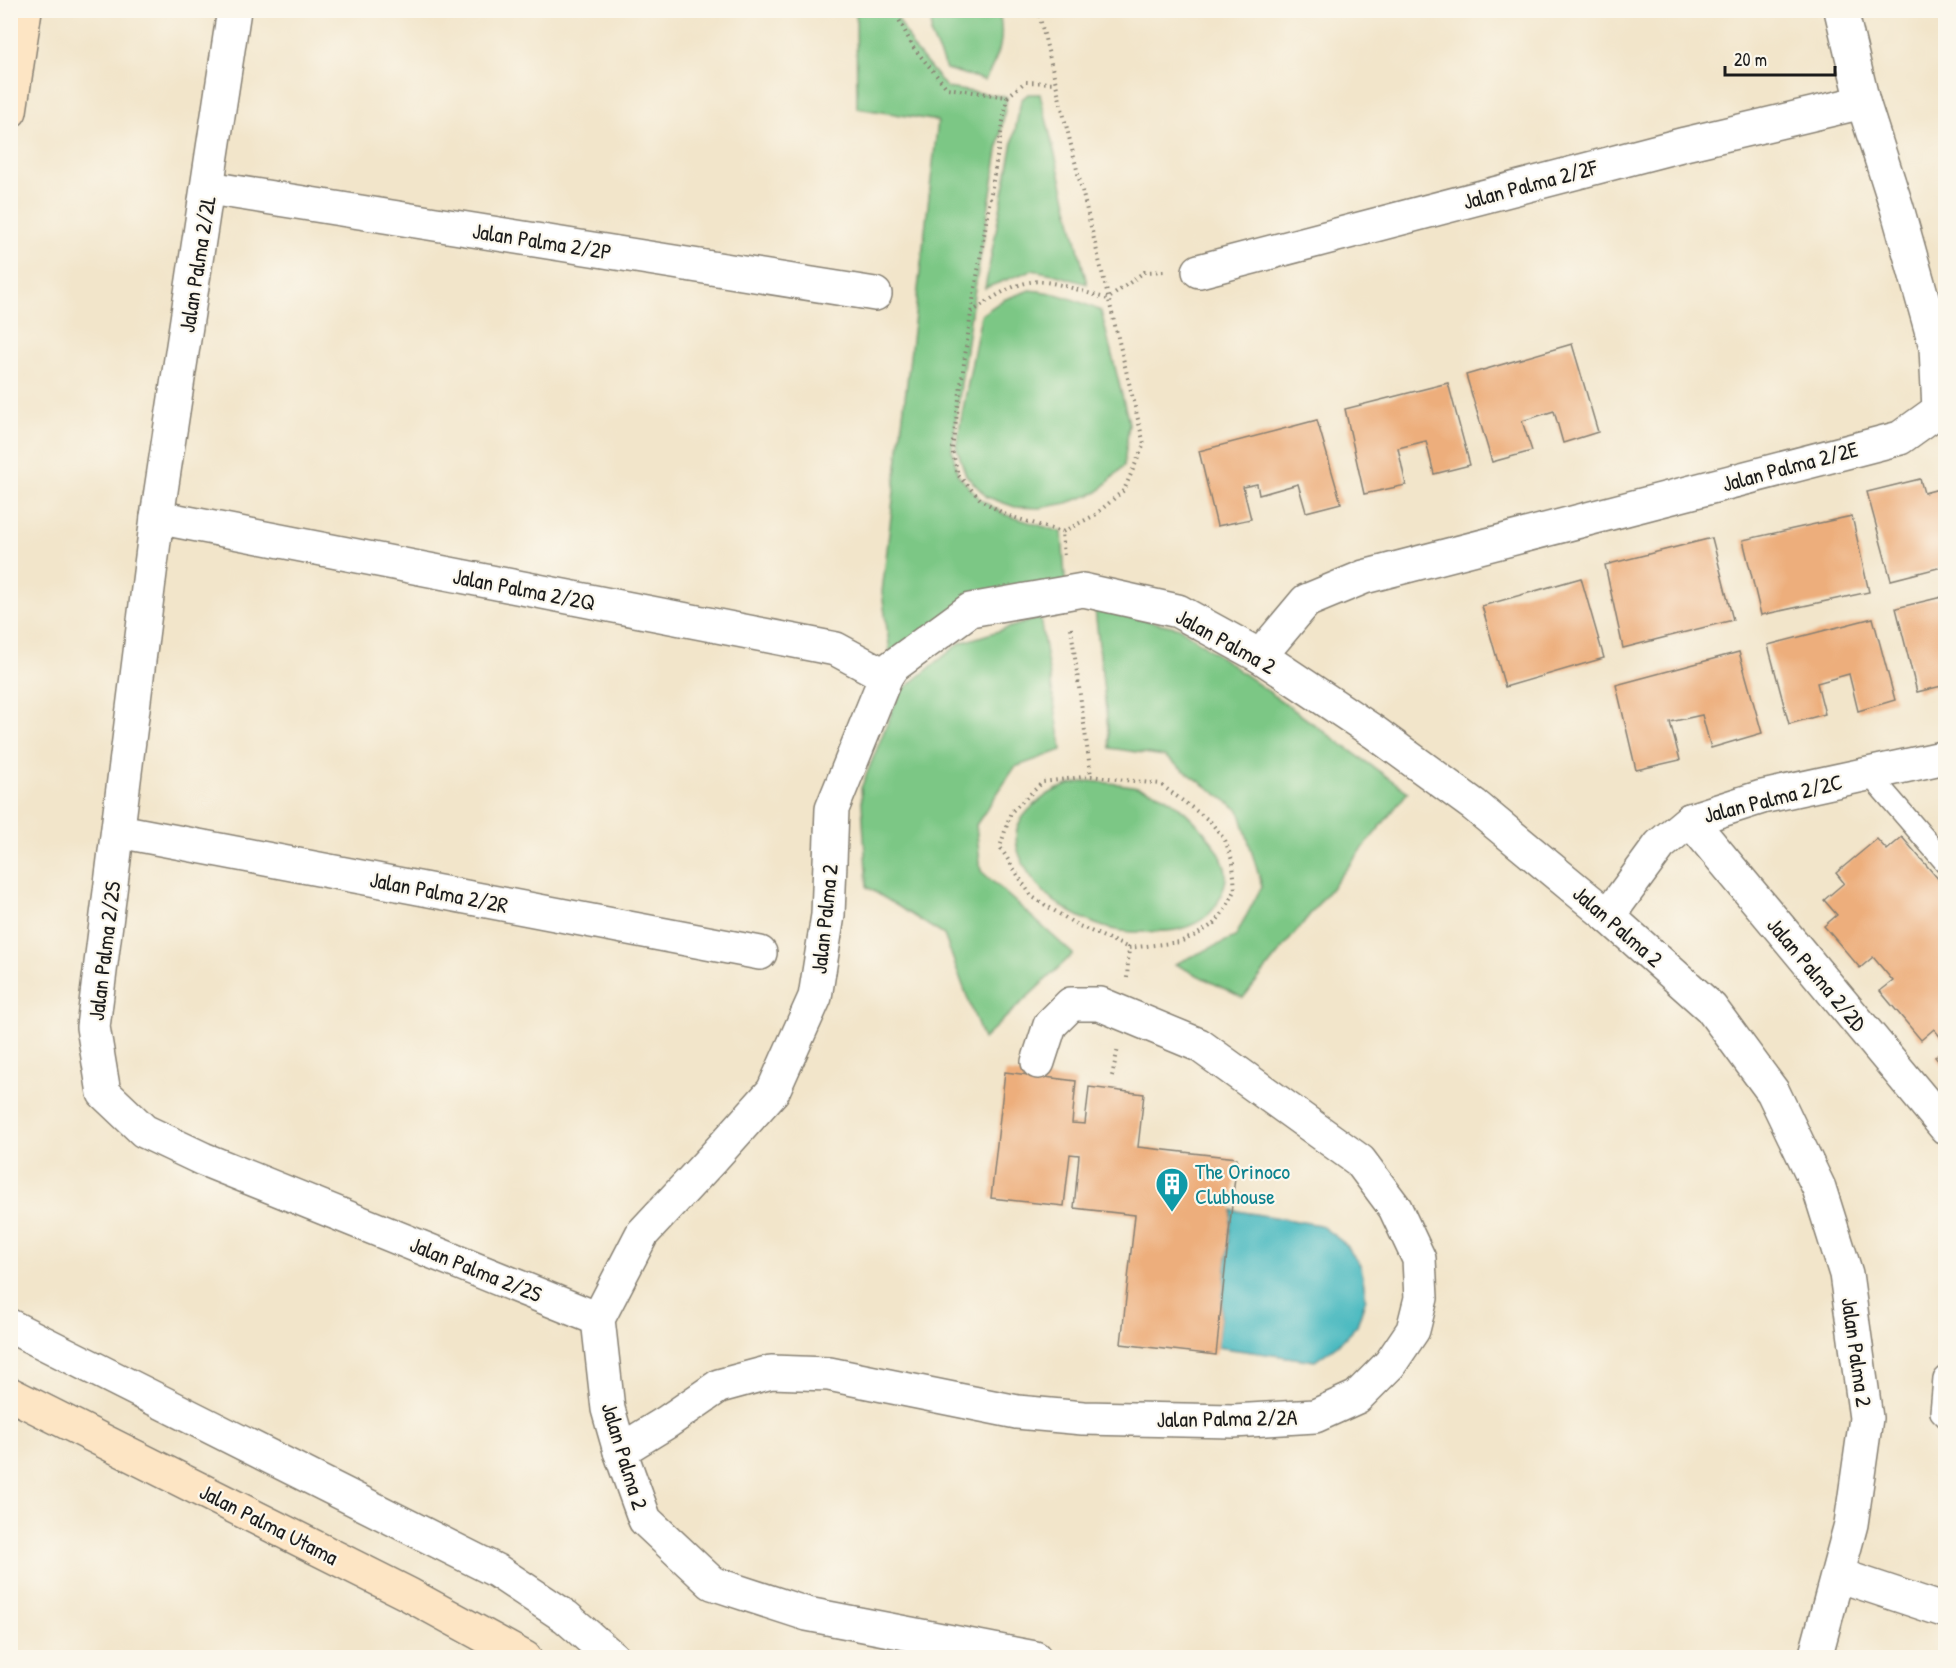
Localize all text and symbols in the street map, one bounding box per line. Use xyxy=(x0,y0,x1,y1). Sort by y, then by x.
scale bar xyxy=(1725,39,1834,77)
text: 20 m xyxy=(1734,47,1767,72)
street label: Jalan Palma 2/2F xyxy=(1459,151,1601,216)
street label: Jalan Palma 2/2L xyxy=(171,193,223,335)
street label: Jalan Palma 2/2P xyxy=(470,215,614,267)
street label: Jalan Palma 2/2E xyxy=(1719,433,1862,499)
street label: Jalan Palma 2/2Q xyxy=(450,561,598,617)
street label: Jalan Palma 2 xyxy=(1171,601,1282,681)
street label: Jalan Palma 2/2C xyxy=(1701,766,1845,830)
street label: Jalan Palma 2 xyxy=(803,862,845,975)
street label: Jalan Palma 2/2R xyxy=(368,864,510,920)
street label: Jalan Palma 2 xyxy=(1567,879,1670,974)
street label: Jalan Palma 2/2S xyxy=(81,880,127,1022)
street label: Jalan Palma 2/2D xyxy=(1760,911,1874,1038)
place label: The Orinoco Clubhouse xyxy=(1195,1156,1290,1211)
building icon: The Orinoco Clubhouse xyxy=(1154,1166,1190,1213)
street label: Jalan Palma 2/2S xyxy=(405,1229,547,1309)
street label: Jalan Palma 2 xyxy=(1834,1295,1880,1409)
street label: Jalan Palma 2 xyxy=(595,1399,656,1514)
street label: Jalan Palma 2/2A xyxy=(1156,1402,1298,1434)
street label: Jalan Palma Utama xyxy=(195,1476,344,1572)

